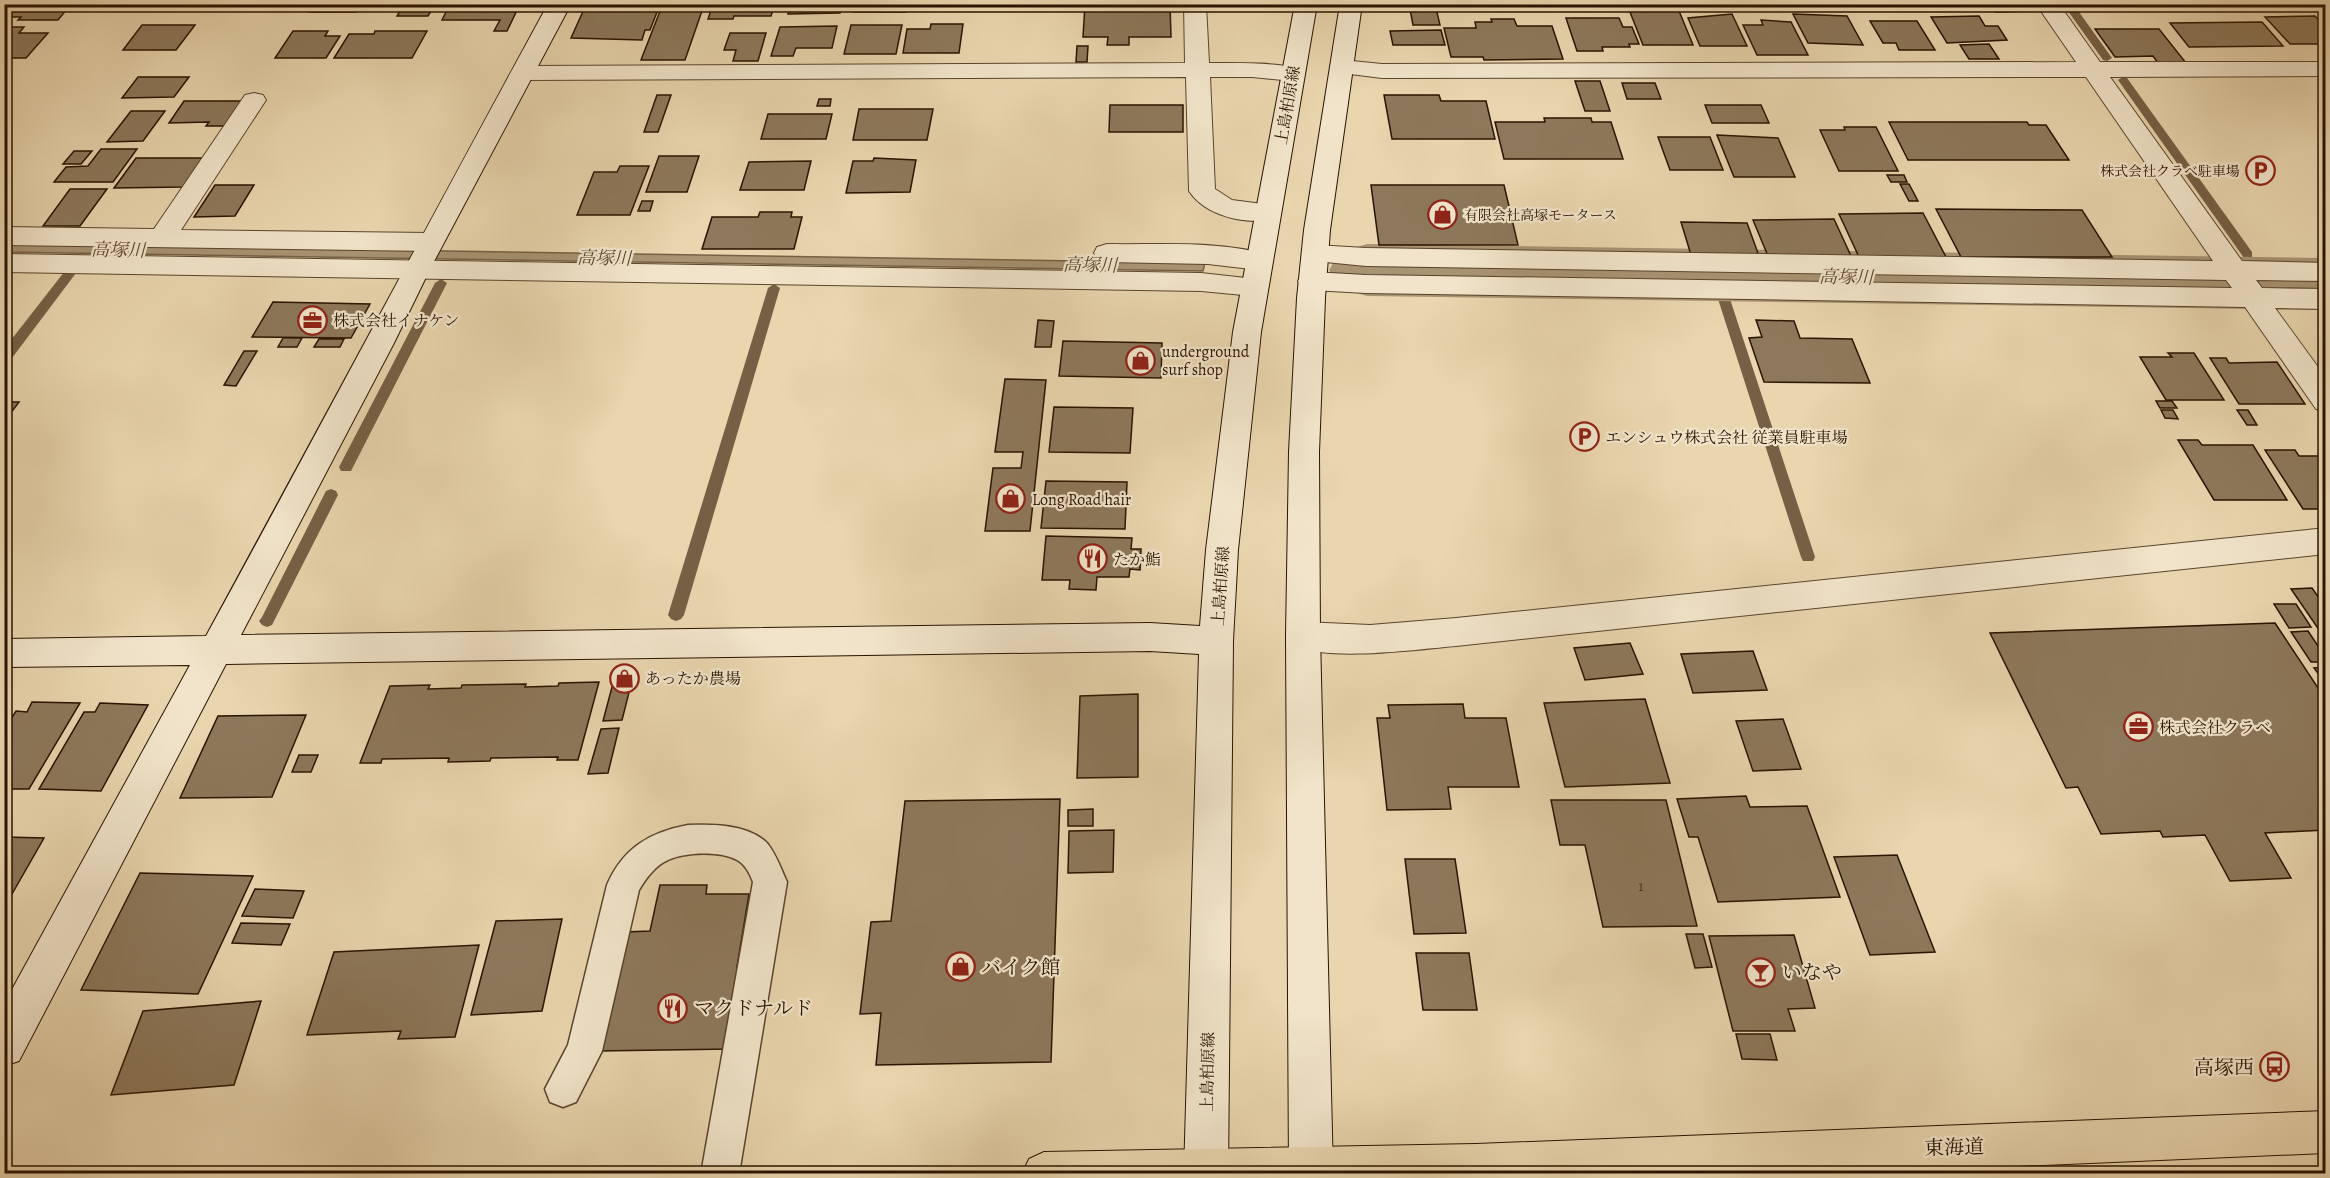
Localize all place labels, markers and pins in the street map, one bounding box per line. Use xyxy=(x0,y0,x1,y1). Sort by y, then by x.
parking icon: 株式会社クラベ駐車場 xyxy=(2245,155,2277,187)
place label: 株式会社クラベ駐車場 xyxy=(2100,162,2240,181)
shop icon: 有限会社高塚モータース xyxy=(1427,199,1459,231)
place label: 有限会社高塚モータース xyxy=(1464,206,1617,225)
office icon: 株式会社イナケン xyxy=(296,304,328,336)
place label: 株式会社イナケン xyxy=(333,310,460,332)
place label: underground surf shop xyxy=(1162,341,1250,381)
shop icon: underground surf shop xyxy=(1125,344,1157,376)
parking icon: エンシュウ株式会社 従業員駐車場 xyxy=(1568,421,1600,453)
place label: エンシュウ株式会社 従業員駐車場 xyxy=(1605,427,1847,449)
shop icon: Long Road hair xyxy=(995,483,1027,515)
place label: Long Road hair xyxy=(1032,489,1131,511)
restaurant icon: たか鮨 xyxy=(1076,543,1108,575)
place label: たか鮨 xyxy=(1113,549,1161,571)
shop icon: あったか農場 xyxy=(608,662,640,694)
place label: あったか農場 xyxy=(645,668,741,690)
office icon: 株式会社クラベ xyxy=(2122,711,2154,743)
place label: 株式会社クラベ xyxy=(2159,717,2271,739)
shop icon: バイク館 xyxy=(944,951,976,983)
place label: バイク館 xyxy=(981,954,1061,981)
bar icon: いなや xyxy=(1745,956,1777,988)
place label: いなや xyxy=(1782,959,1842,986)
restaurant icon: マクドナルド xyxy=(657,992,689,1024)
place label: マクドナルド xyxy=(694,995,813,1022)
bus stop icon: 高塚西 xyxy=(2259,1051,2291,1083)
place label: 高塚西 xyxy=(2194,1054,2254,1081)

